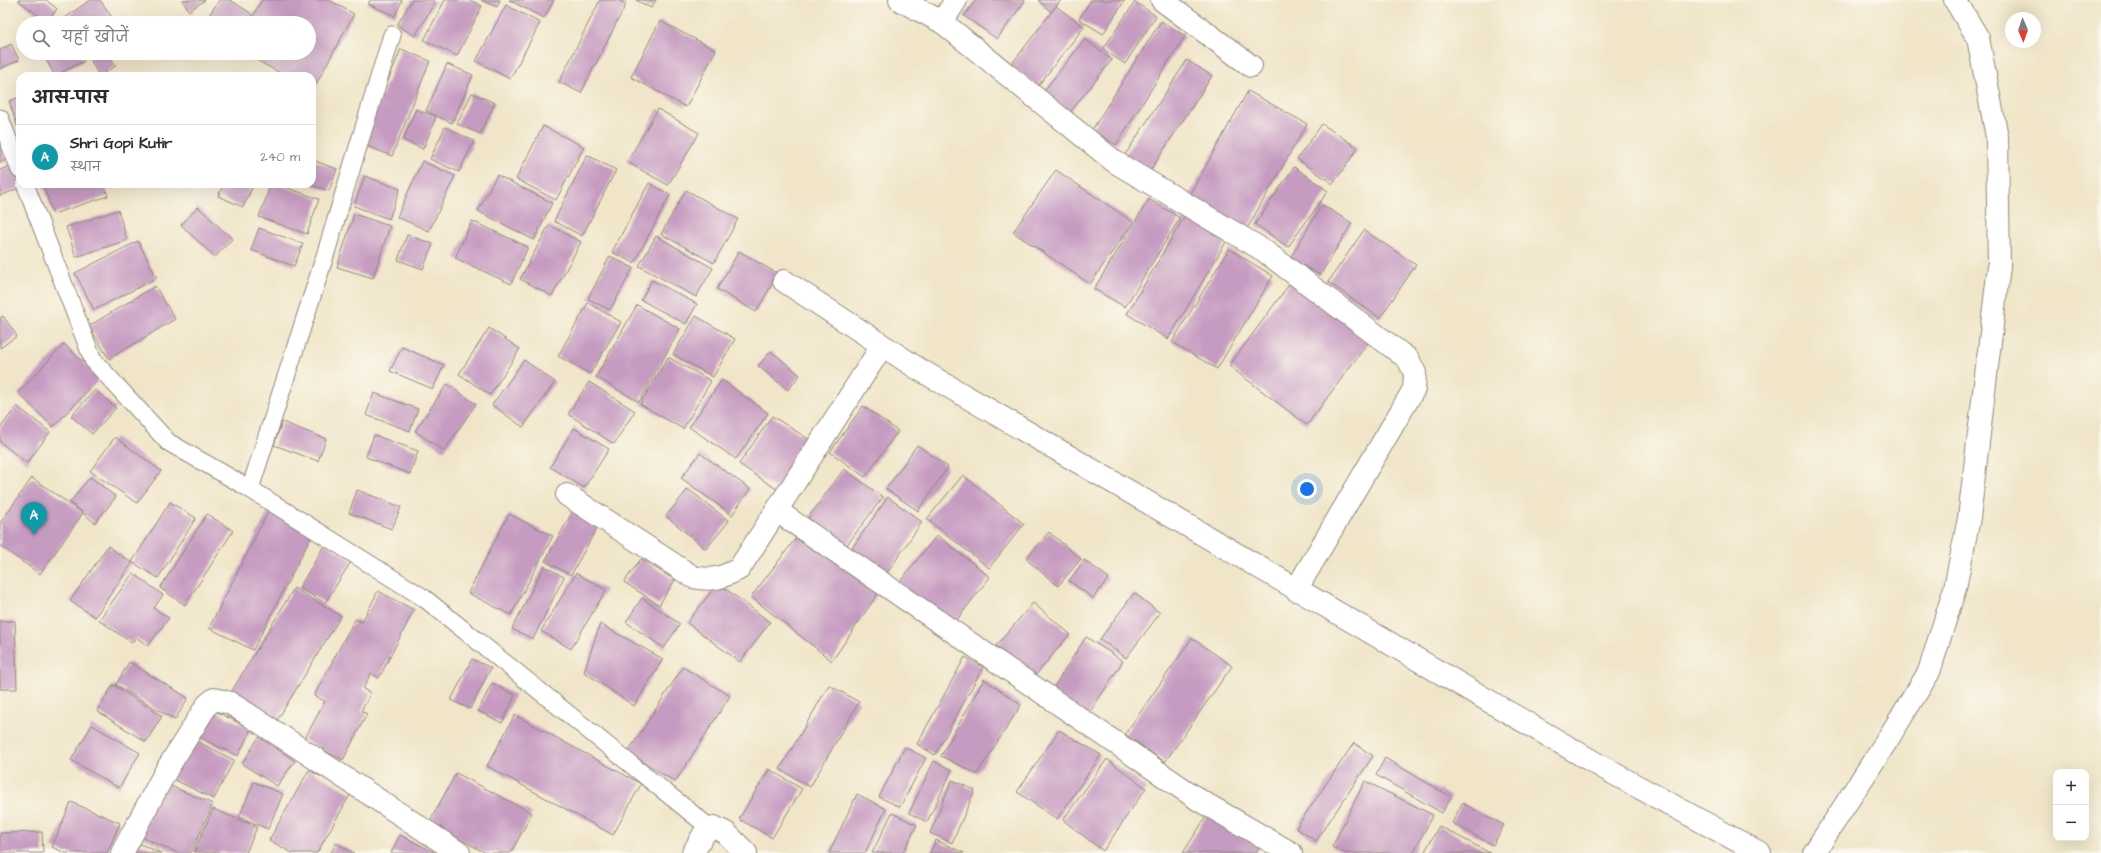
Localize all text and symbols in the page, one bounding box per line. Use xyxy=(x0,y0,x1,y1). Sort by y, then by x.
north arrow xyxy=(2005,12,2041,48)
search box xyxy=(16,16,316,60)
icon: search xyxy=(30,27,52,49)
text: यहाँ खोजें xyxy=(62,27,129,48)
text: आस-पास xyxy=(32,86,108,110)
text: Shri Gopi Kutir xyxy=(70,133,172,154)
text: A xyxy=(41,148,49,166)
text: 240 m xyxy=(260,148,300,166)
text: स्थान xyxy=(70,158,101,176)
your location xyxy=(1297,479,1317,499)
pin: A xyxy=(21,502,47,535)
map controls xyxy=(2053,769,2089,841)
button: + xyxy=(2053,769,2089,805)
button: − xyxy=(2053,805,2089,841)

